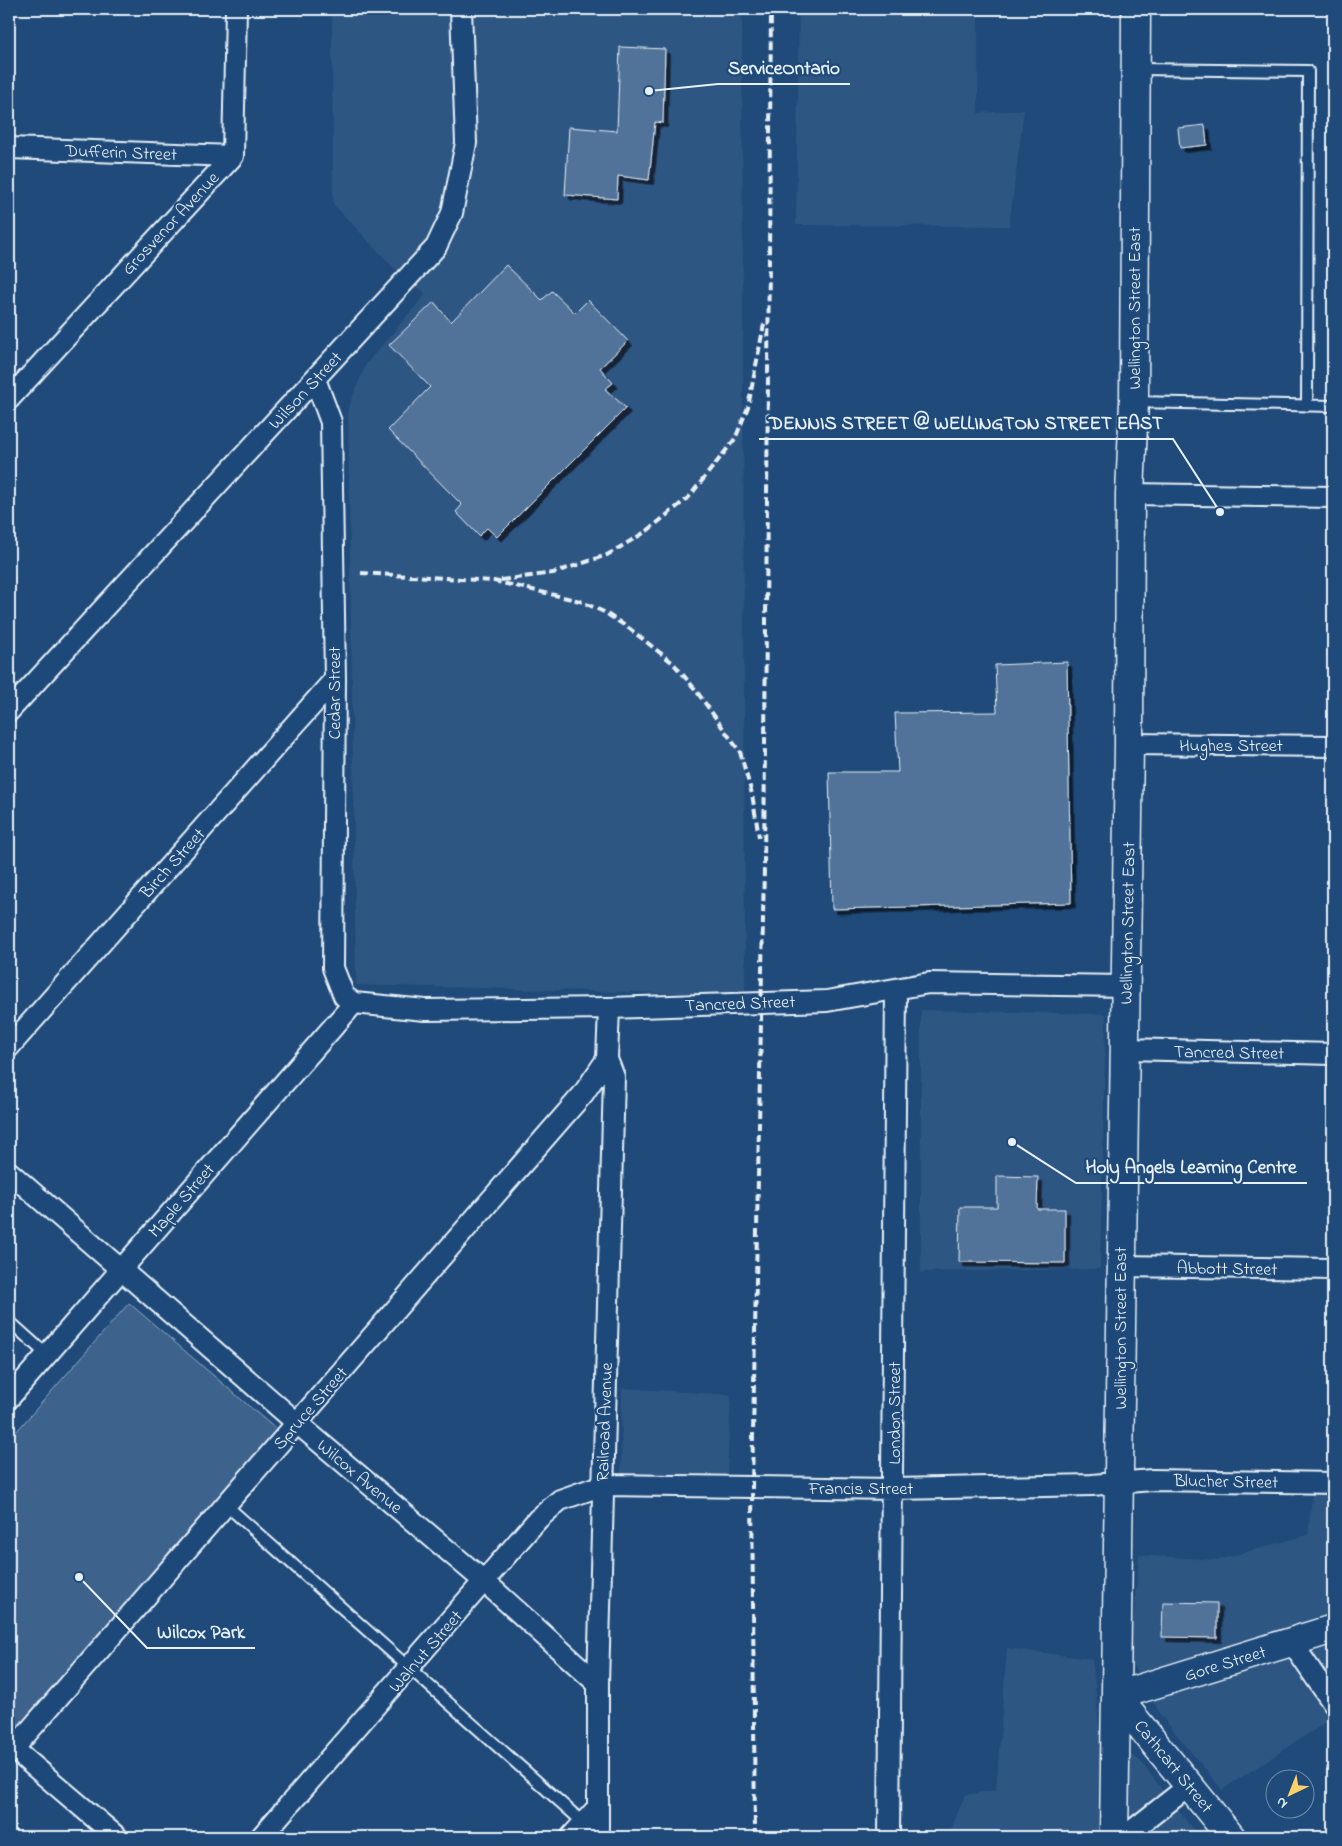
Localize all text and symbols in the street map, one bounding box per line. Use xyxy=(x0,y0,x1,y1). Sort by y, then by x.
callout: ServiceOntario xyxy=(718,50,850,84)
text: ServiceOntario xyxy=(728,56,840,83)
street label: Dufferin Street xyxy=(64,139,177,169)
street label: Grosvenor Avenue xyxy=(117,166,227,282)
street label: Wellington Street East xyxy=(1123,227,1150,389)
street label: Wilson Street xyxy=(263,347,350,436)
callout: DENNIS STREET @ WELLINGTON STREET EAST xyxy=(759,405,1173,439)
text: DENNIS STREET @ WELLINGTON STREET EAST xyxy=(768,410,1163,438)
street label: Cedar Street xyxy=(323,646,349,740)
street label: Hughes Street xyxy=(1179,734,1283,761)
street label: Birch Street xyxy=(134,823,212,906)
street label: Wellington Street East xyxy=(1115,841,1144,1005)
street label: Tancred Street xyxy=(684,990,796,1020)
street label: Tancred Street xyxy=(1173,1040,1284,1068)
callout: Holy Angels Learning Centre xyxy=(1076,1149,1307,1183)
text: Holy Angels Learning Centre xyxy=(1086,1155,1297,1184)
street label: Maple Street xyxy=(143,1158,222,1244)
street label: Wellington Street East xyxy=(1109,1247,1136,1409)
street label: Abbott Street xyxy=(1176,1256,1278,1284)
street label: Railroad Avenue xyxy=(591,1361,621,1482)
street label: London Street xyxy=(883,1361,909,1465)
street label: Spruce Street xyxy=(268,1362,355,1457)
street label: Wilcox Avenue xyxy=(310,1434,408,1522)
street label: Blucher Street xyxy=(1173,1469,1278,1497)
street label: Francis Street xyxy=(808,1477,913,1503)
street label: Walnut Street xyxy=(383,1605,470,1699)
callout: Wilcox Park xyxy=(147,1614,255,1648)
text: Wilcox Park xyxy=(157,1620,246,1647)
street label: Gore Street xyxy=(1182,1640,1270,1690)
street label: Cathcart Street xyxy=(1127,1715,1218,1820)
north arrow xyxy=(1264,1768,1314,1818)
text: N xyxy=(1272,1792,1293,1813)

